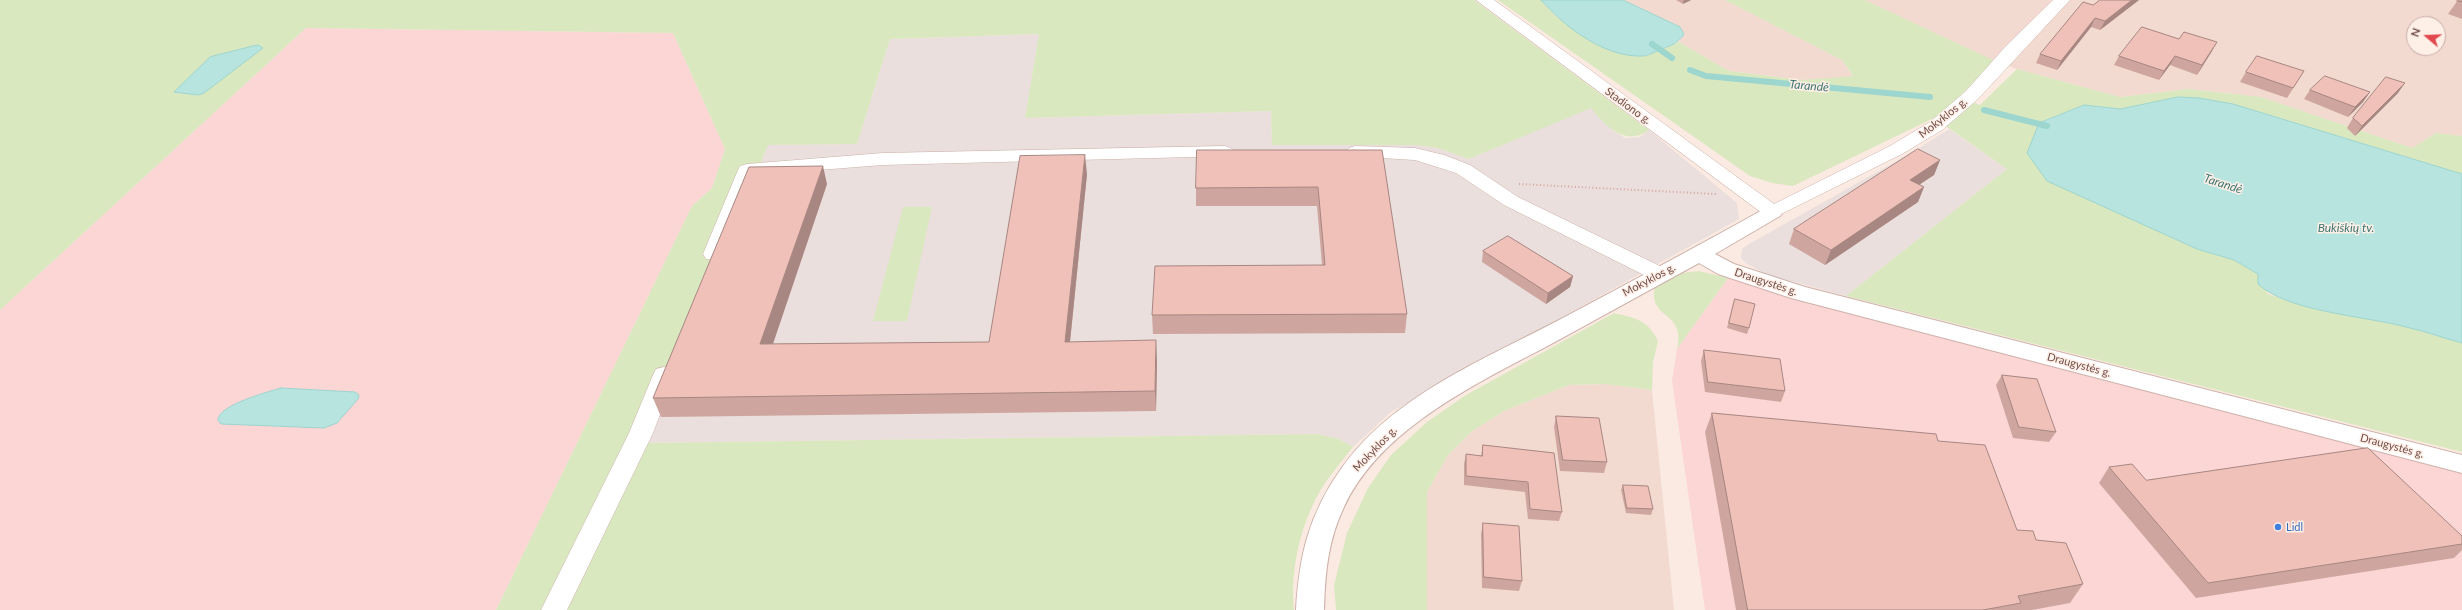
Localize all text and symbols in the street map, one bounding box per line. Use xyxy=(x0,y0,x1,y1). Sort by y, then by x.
north arrow xyxy=(2406,16,2446,56)
text: N xyxy=(2408,26,2423,38)
water label: Tarandė xyxy=(1789,77,1829,95)
street label: Stadiono g. xyxy=(1602,85,1654,127)
street label: Mokyklos g. xyxy=(1916,95,1970,141)
water label: Tarandė xyxy=(2202,171,2244,197)
water label: Bukiškių tv. xyxy=(2318,221,2374,235)
street label: Mokyklos g. xyxy=(1620,261,1678,299)
street label: Draugystės g. xyxy=(1733,266,1799,298)
street label: Draugystės g. xyxy=(2046,350,2112,380)
street label: Mokyklos g. xyxy=(1350,424,1400,474)
street label: Draugystės g. xyxy=(2359,431,2425,461)
place label: Lidl xyxy=(2286,520,2303,534)
marker: Lidl xyxy=(2273,522,2283,532)

